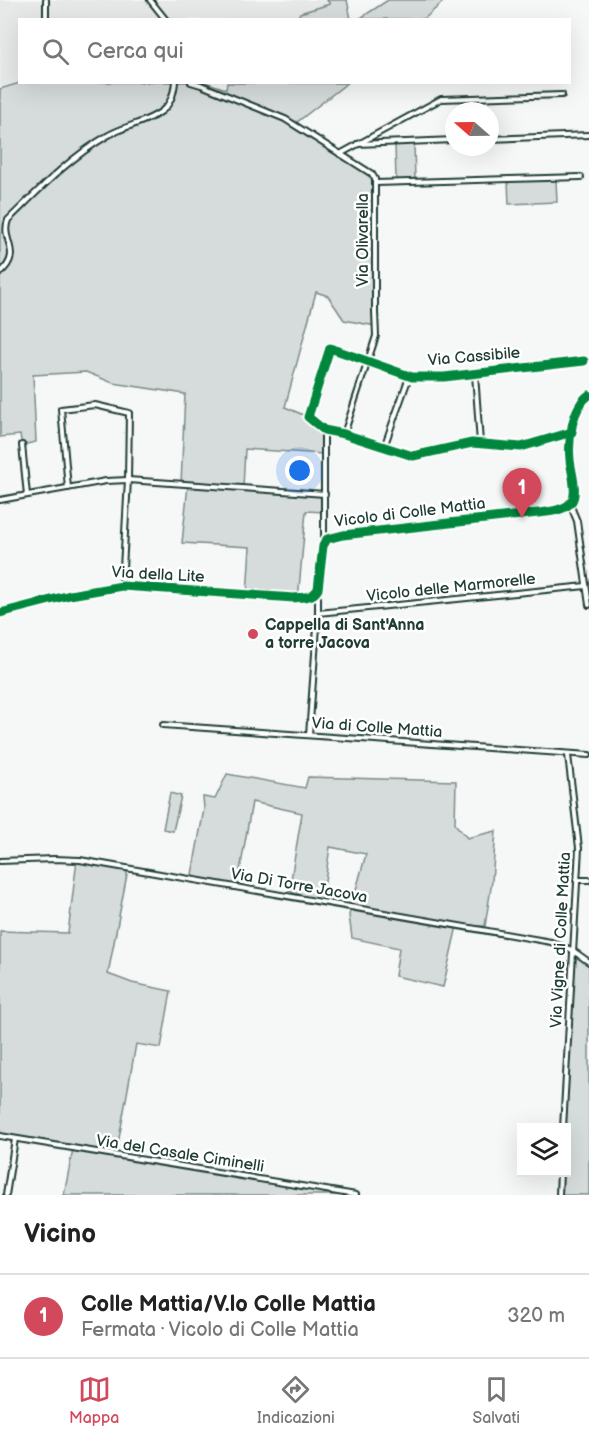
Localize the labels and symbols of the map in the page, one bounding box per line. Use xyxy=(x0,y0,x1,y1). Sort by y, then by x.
north arrow xyxy=(445,102,499,156)
street label: Via Olivarella xyxy=(354,193,373,287)
street label: Via Cassibile xyxy=(427,343,522,371)
your location xyxy=(285,456,314,485)
pin: 1 xyxy=(502,468,542,518)
street label: Vicolo di Colle Mattia xyxy=(333,494,487,532)
street label: Via della Lite xyxy=(111,563,205,587)
street label: Vicolo delle Marmorelle xyxy=(365,570,537,606)
place label: Cappella di Sant'Anna a torre Jacova xyxy=(265,616,425,653)
marker: Cappella di Sant'Anna a torre Jacova xyxy=(246,627,260,641)
street label: Via di Colle Mattia xyxy=(311,714,443,742)
street label: Via Vigne di Colle Mattia xyxy=(547,851,575,1029)
street label: Via Di Torre Jacova xyxy=(229,865,369,907)
street label: Via del Casale Ciminelli xyxy=(95,1131,265,1177)

